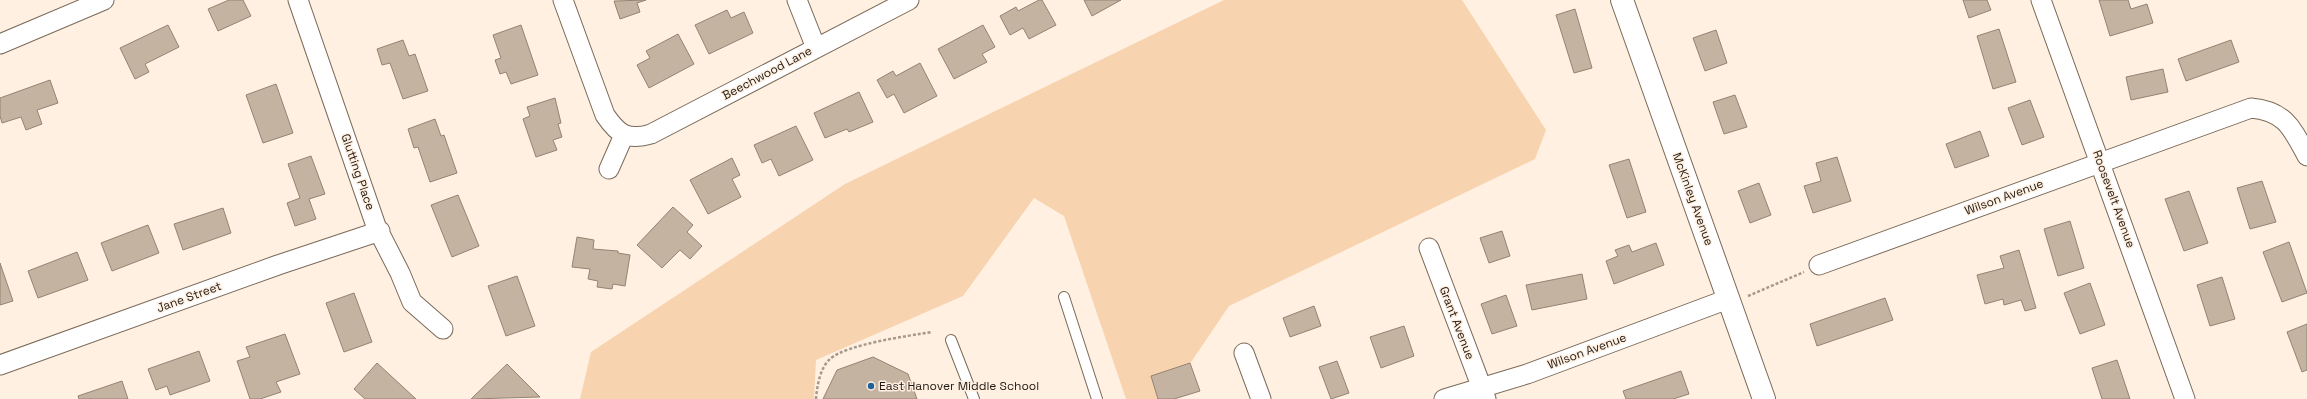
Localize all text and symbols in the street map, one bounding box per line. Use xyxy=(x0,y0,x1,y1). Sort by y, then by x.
street label: Beechwood Lane xyxy=(719,43,815,103)
street label: Glutting Place xyxy=(337,132,379,212)
street label: Roosevelt Avenue xyxy=(2089,148,2139,250)
street label: McKinley Avenue xyxy=(1669,150,1717,248)
street label: Wilson Avenue xyxy=(1962,175,2046,219)
street label: Jane Street xyxy=(154,278,224,316)
street label: Grant Avenue xyxy=(1436,284,1478,362)
street label: Wilson Avenue xyxy=(1545,329,1629,373)
place label: East Hanover Middle School xyxy=(879,378,1039,394)
marker: East Hanover Middle School xyxy=(866,381,876,391)

